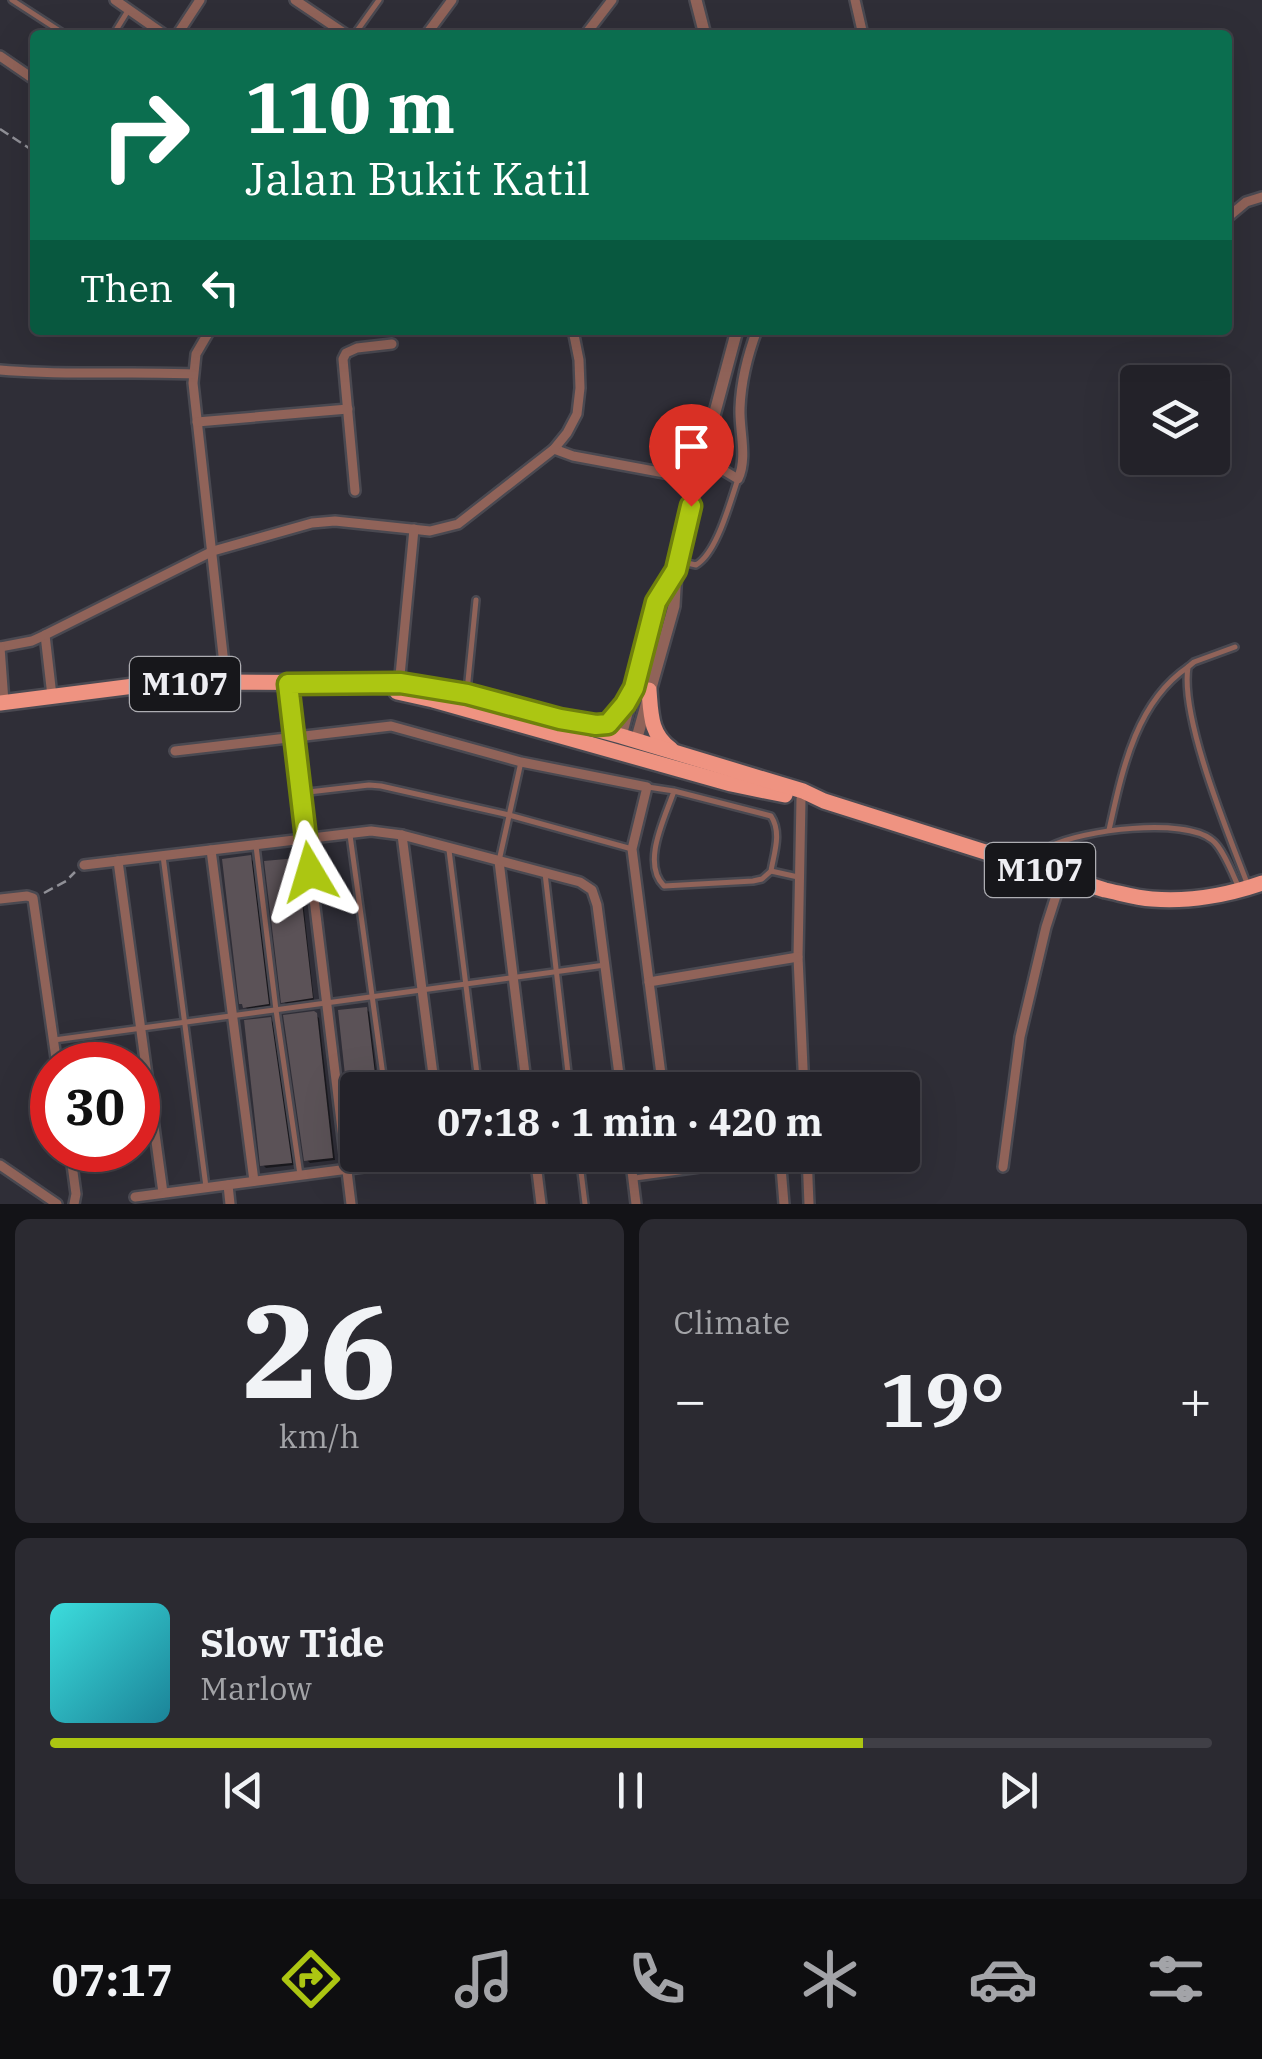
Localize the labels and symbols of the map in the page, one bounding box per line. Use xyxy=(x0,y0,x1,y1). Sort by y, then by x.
pin xyxy=(649,404,734,507)
road number: M107 xyxy=(130,657,240,711)
position arrow xyxy=(258,820,362,924)
road number: M107 xyxy=(985,843,1095,897)
speed limit sign: 30 xyxy=(30,1042,160,1172)

